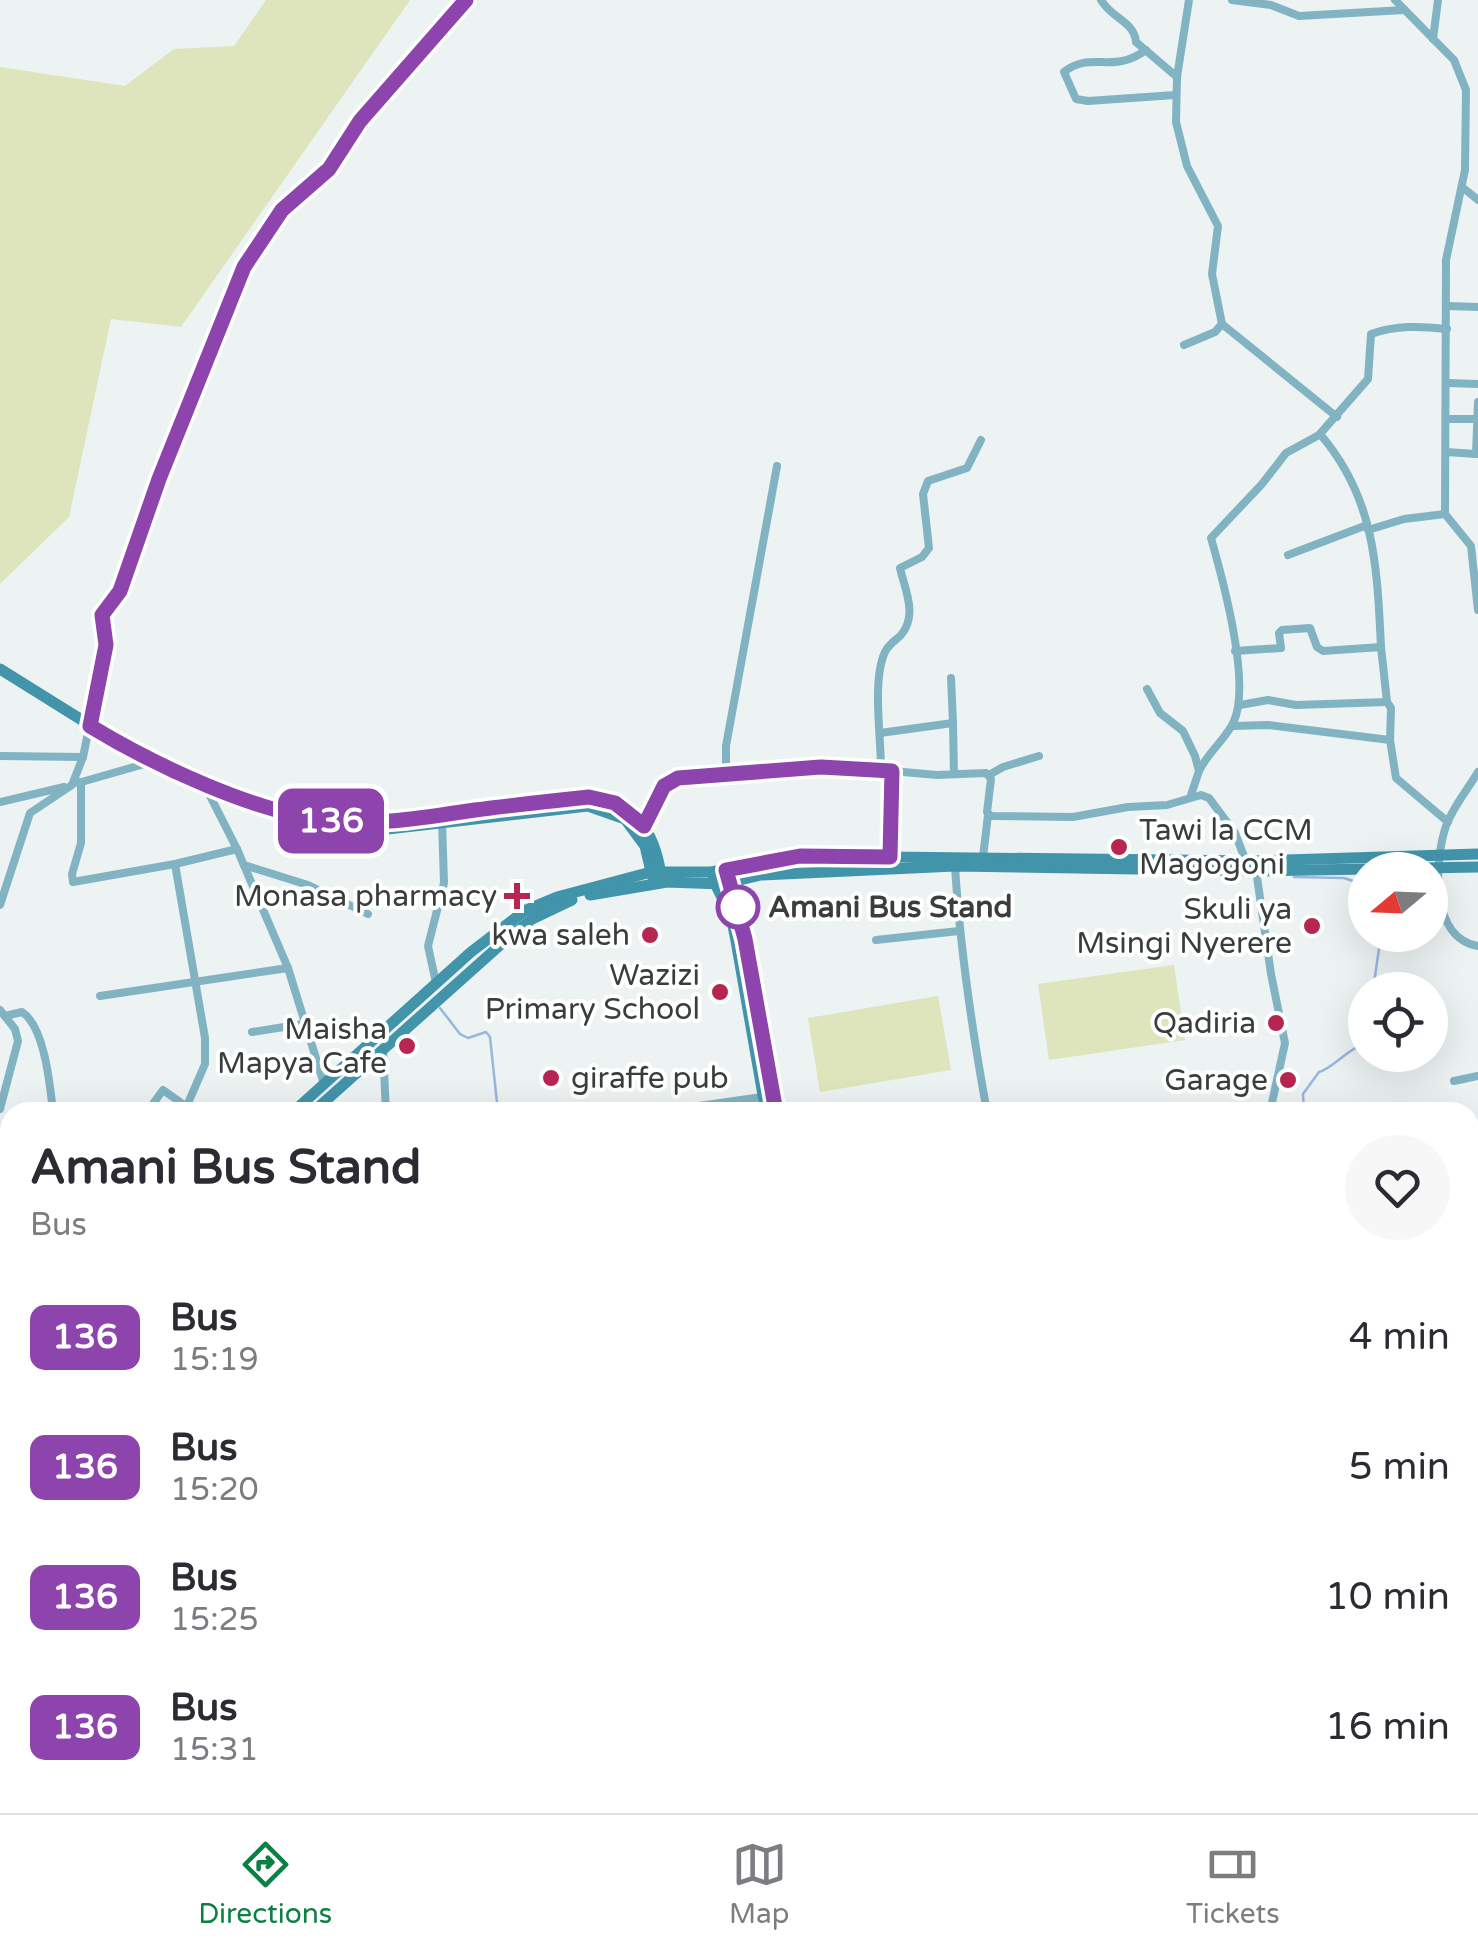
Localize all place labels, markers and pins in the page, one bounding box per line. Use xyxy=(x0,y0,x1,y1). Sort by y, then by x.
place label: Tawi la CCM Magogoni xyxy=(1139,812,1313,883)
marker: Tawi la CCM Magogoni xyxy=(1108,836,1130,858)
place label: Monasa pharmacy xyxy=(234,878,497,915)
marker: Monasa pharmacy xyxy=(506,885,528,907)
marker: Amani Bus Stand xyxy=(717,886,759,928)
place label: Amani Bus Stand xyxy=(768,889,1013,926)
place label: Skuli ya Msingi Nyerere xyxy=(1076,891,1292,962)
marker: Skuli ya Msingi Nyerere xyxy=(1301,915,1323,937)
place label: kwa saleh xyxy=(491,917,630,954)
marker: kwa saleh xyxy=(639,924,661,946)
place label: Wazizi Primary School xyxy=(485,957,700,1028)
marker: Wazizi Primary School xyxy=(709,981,731,1003)
place label: Qadiria xyxy=(1153,1005,1256,1042)
place label: Maisha Mapya Cafe xyxy=(217,1011,387,1082)
marker: Qadiria xyxy=(1265,1012,1287,1034)
marker: Maisha Mapya Cafe xyxy=(396,1035,418,1057)
place label: giraffe pub xyxy=(571,1060,729,1097)
place label: Garage xyxy=(1164,1062,1268,1099)
marker: giraffe pub xyxy=(540,1067,562,1089)
marker: Garage xyxy=(1277,1069,1299,1091)

